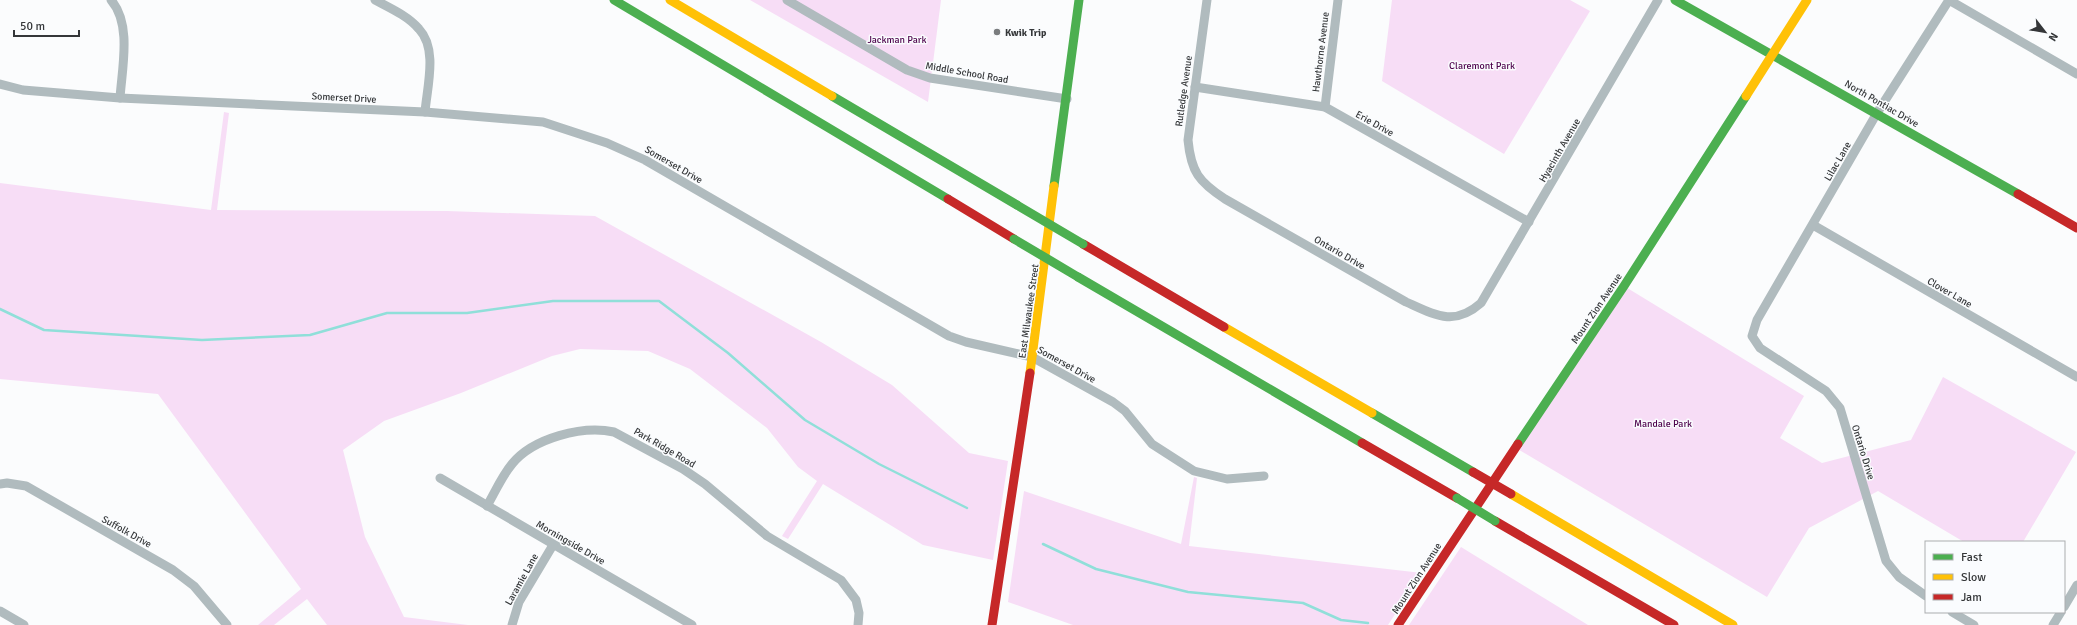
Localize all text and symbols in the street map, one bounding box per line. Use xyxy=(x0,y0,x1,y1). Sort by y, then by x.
street label: Hawthorne Avenue xyxy=(1310,11,1332,93)
scale bar xyxy=(14,12,79,38)
north arrow xyxy=(2025,12,2065,52)
text: 50 m xyxy=(20,19,45,34)
marker: Kwik Trip xyxy=(992,27,1002,37)
place label: Kwik Trip xyxy=(1005,27,1047,39)
text: N xyxy=(2046,30,2061,44)
park label: Jackman Park xyxy=(868,34,926,46)
street label: Rutledge Avenue xyxy=(1173,55,1195,127)
street label: Middle School Road xyxy=(924,60,1009,86)
park label: Claremont Park xyxy=(1449,60,1515,72)
street label: North Pontiac Drive xyxy=(1842,78,1921,130)
street label: Somerset Drive xyxy=(311,90,377,106)
street label: Erie Drive xyxy=(1353,108,1396,139)
street label: Hyacinth Avenue xyxy=(1537,116,1583,185)
street label: Lilac Lane xyxy=(1822,140,1854,183)
street label: Somerset Drive xyxy=(642,143,705,186)
street label: Ontario Drive xyxy=(1312,233,1367,272)
street label: East Milwaukee Street xyxy=(1016,263,1042,359)
street label: Mount Zion Avenue xyxy=(1569,271,1625,346)
street label: Clover Lane xyxy=(1925,275,1974,311)
street label: Somerset Drive xyxy=(1035,344,1098,386)
park label: Mandale Park xyxy=(1634,418,1692,430)
street label: Ontario Drive xyxy=(1849,423,1877,481)
street label: Park Ridge Road xyxy=(631,425,698,470)
street label: Suffolk Drive xyxy=(100,513,154,550)
street label: Morningside Drive xyxy=(534,518,607,568)
street label: Mount Zion Avenue xyxy=(1389,541,1444,616)
legend xyxy=(1925,541,2065,613)
text: Fast xyxy=(1961,550,1982,565)
street label: Laramie Lane xyxy=(503,551,541,607)
text: Slow xyxy=(1961,570,1986,585)
text: Jam xyxy=(1961,590,1982,605)

